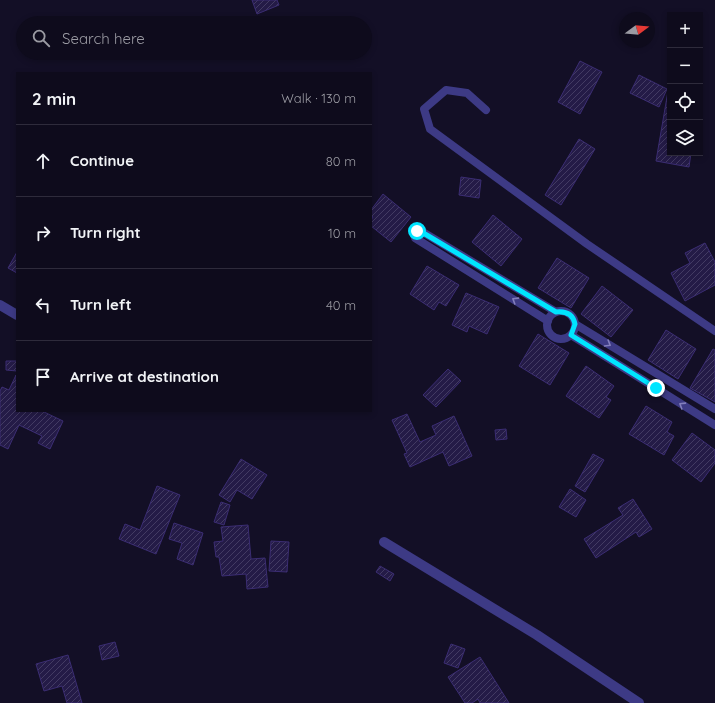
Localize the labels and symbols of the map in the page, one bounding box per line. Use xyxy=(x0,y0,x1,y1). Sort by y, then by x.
north arrow xyxy=(619,12,655,48)
route start xyxy=(408,222,426,240)
one-way arrow xyxy=(512,297,519,305)
one-way arrow xyxy=(604,339,611,347)
route end xyxy=(647,379,665,397)
one-way arrow xyxy=(679,402,686,409)

